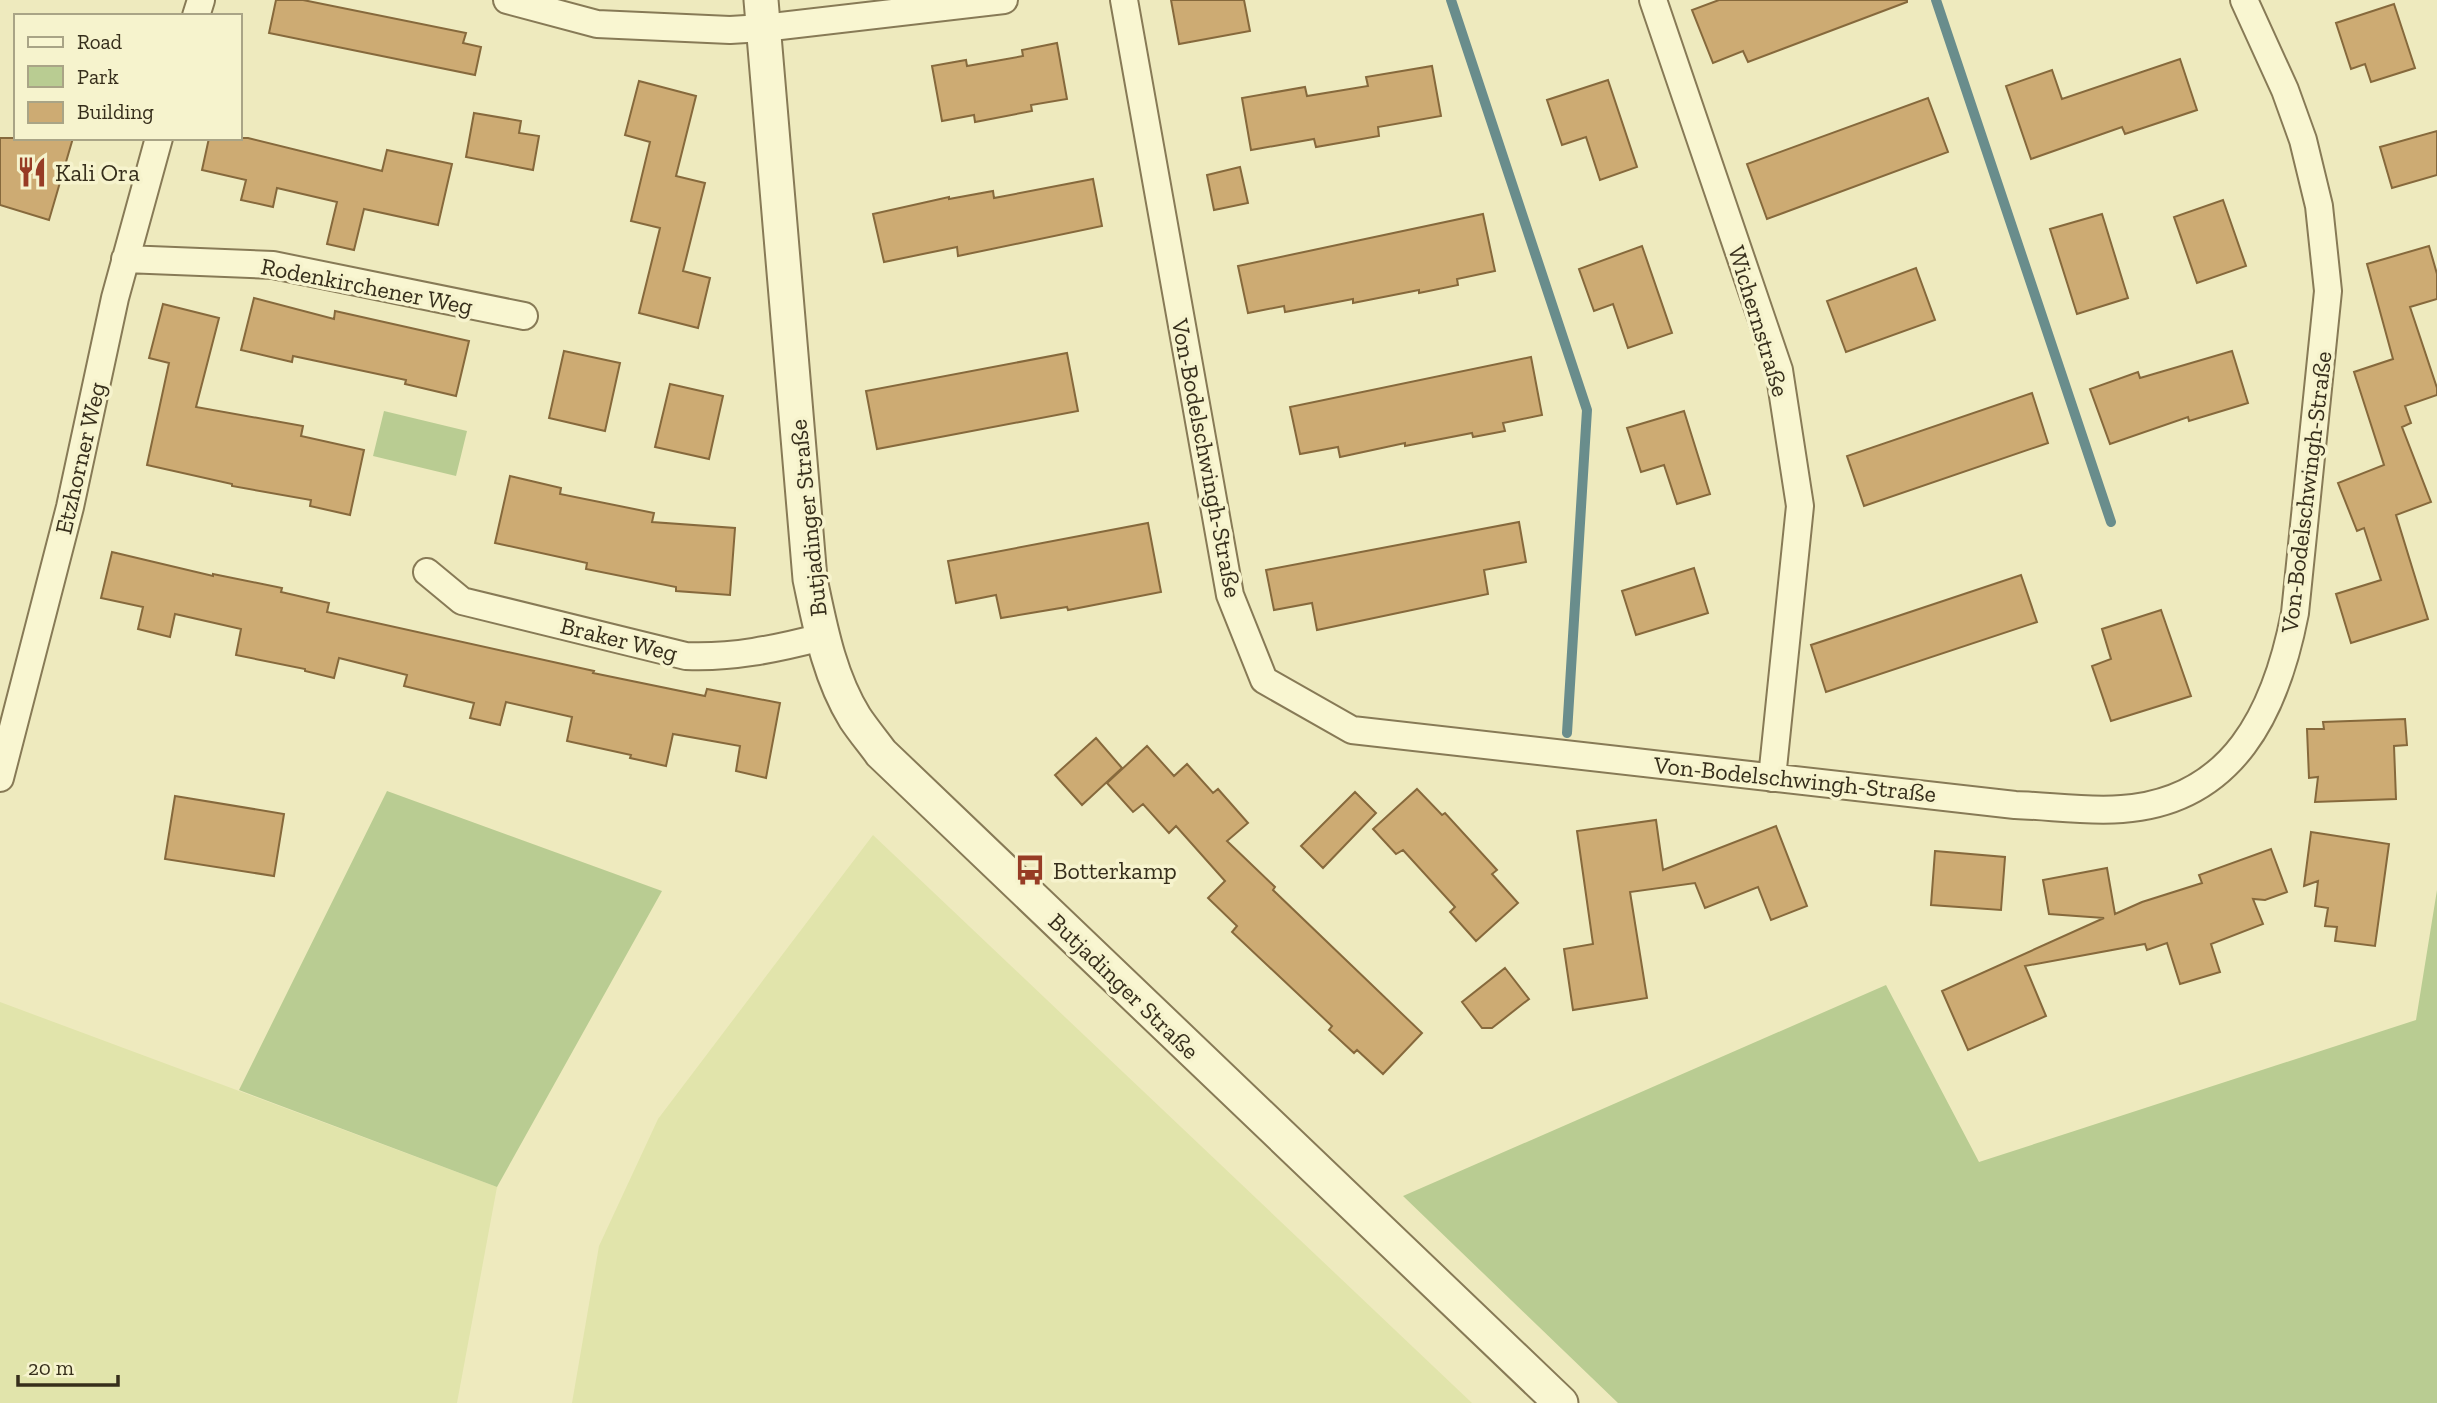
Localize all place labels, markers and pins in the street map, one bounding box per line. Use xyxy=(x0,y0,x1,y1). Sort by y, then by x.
restaurant icon: Kali Ora xyxy=(15,155,49,189)
place label: Kali Ora xyxy=(55,158,140,187)
bus stop icon: Botterkamp xyxy=(1013,853,1047,887)
place label: Botterkamp xyxy=(1053,856,1177,885)

